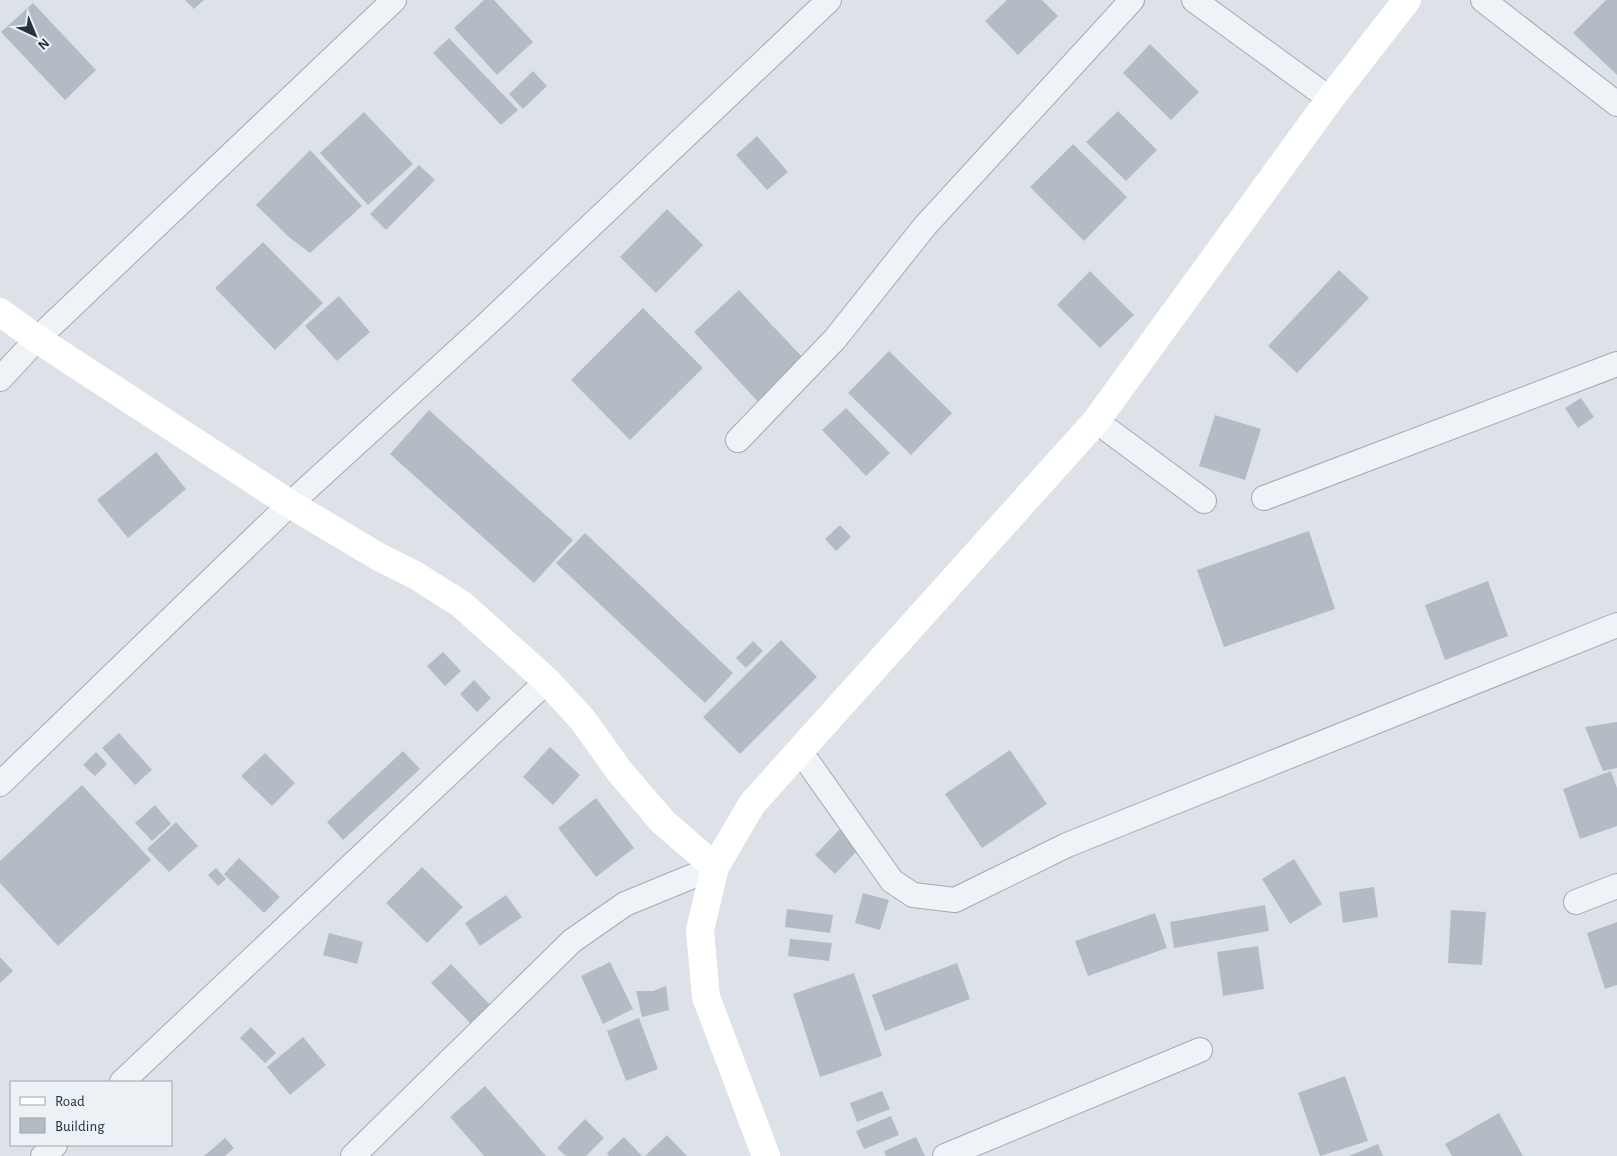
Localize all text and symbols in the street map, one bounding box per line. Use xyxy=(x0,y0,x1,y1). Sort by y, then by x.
north arrow xyxy=(10,10,60,60)
text: N xyxy=(35,35,52,52)
legend xyxy=(10,1081,172,1146)
text: Road xyxy=(55,1094,85,1109)
text: Building xyxy=(55,1119,105,1134)

